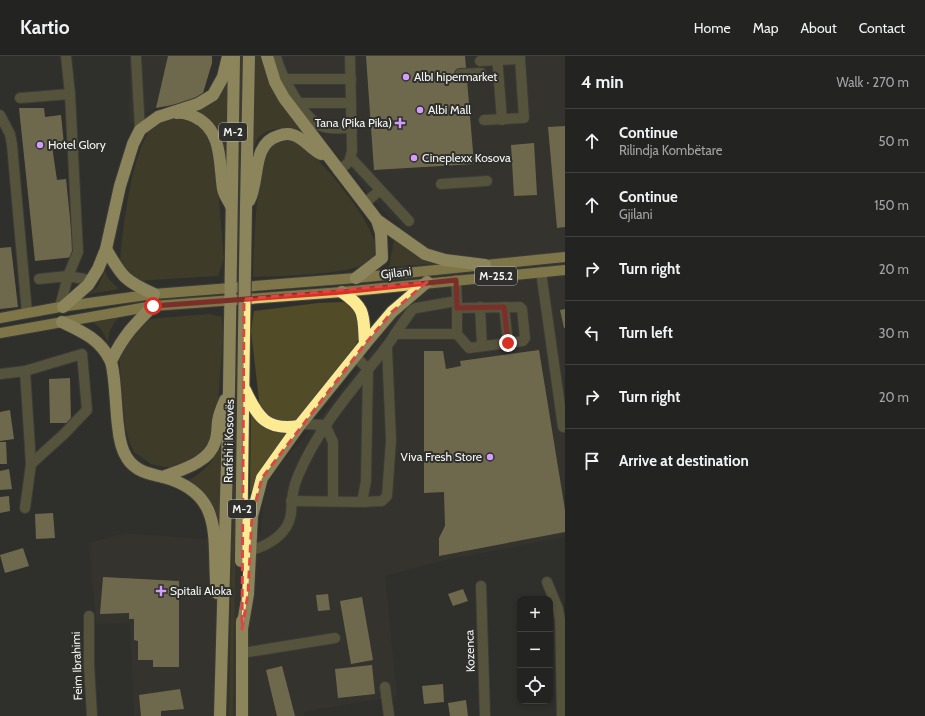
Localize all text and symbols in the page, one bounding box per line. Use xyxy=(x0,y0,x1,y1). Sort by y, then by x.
text: Kartio xyxy=(20,16,69,39)
text: Home xyxy=(694,19,731,37)
text: Map xyxy=(753,19,778,37)
text: About xyxy=(800,19,837,37)
text: Contact xyxy=(859,19,905,37)
place label: AlbI hipermarket xyxy=(414,69,497,84)
marker: AlbI hipermarket xyxy=(401,72,411,82)
text: 4 min xyxy=(581,72,624,92)
text: Walk · 270 m xyxy=(837,74,909,90)
place label: Albi Mall xyxy=(428,102,471,117)
marker: Albi Mall xyxy=(415,105,425,115)
place label: Tana (Pika Pika) xyxy=(315,115,392,130)
marker: Tana (Pika Pika) xyxy=(395,118,405,128)
road number: M-2 xyxy=(219,123,247,141)
text: Continue xyxy=(619,124,678,142)
icon: ahead xyxy=(581,130,603,152)
text: 50 m xyxy=(879,133,909,149)
place label: Hotel Glory xyxy=(48,137,106,152)
marker: Hotel Glory xyxy=(35,140,45,150)
text: Rilindja Kombëtare xyxy=(619,142,722,158)
place label: Cineplexx Kosova xyxy=(422,150,511,165)
marker: Cineplexx Kosova xyxy=(409,153,419,163)
text: Continue xyxy=(619,188,678,206)
icon: ahead xyxy=(581,194,603,216)
text: 150 m xyxy=(874,197,909,213)
text: Gjilani xyxy=(619,206,653,222)
icon: right xyxy=(581,258,603,280)
text: Turn right xyxy=(619,260,680,278)
text: 20 m xyxy=(879,261,909,277)
street label: Gjilani xyxy=(380,263,412,282)
road number: M-25.2 xyxy=(475,267,517,285)
route start xyxy=(144,297,162,315)
icon: left xyxy=(581,322,603,344)
text: Turn left xyxy=(619,324,673,342)
text: 30 m xyxy=(879,325,909,341)
route end xyxy=(499,334,517,352)
icon: right xyxy=(581,386,603,408)
text: Turn right xyxy=(619,388,680,406)
text: 20 m xyxy=(879,389,909,405)
street label: Rrafshi i Kosovës xyxy=(220,399,237,483)
place label: Viva Fresh Store xyxy=(400,449,482,464)
icon: arrive xyxy=(581,450,603,472)
marker: Viva Fresh Store xyxy=(485,452,495,462)
text: Arrive at destination xyxy=(619,452,749,470)
road number: M-2 xyxy=(228,500,256,518)
place label: Spitali Aloka xyxy=(170,583,232,598)
marker: Spitali Aloka xyxy=(155,585,167,597)
map controls xyxy=(517,596,553,704)
button: + xyxy=(517,596,553,632)
street label: Kozenca xyxy=(461,629,478,672)
street label: Feim Ibrahimi xyxy=(68,631,85,701)
button: − xyxy=(517,632,553,668)
button: locate xyxy=(517,668,553,704)

